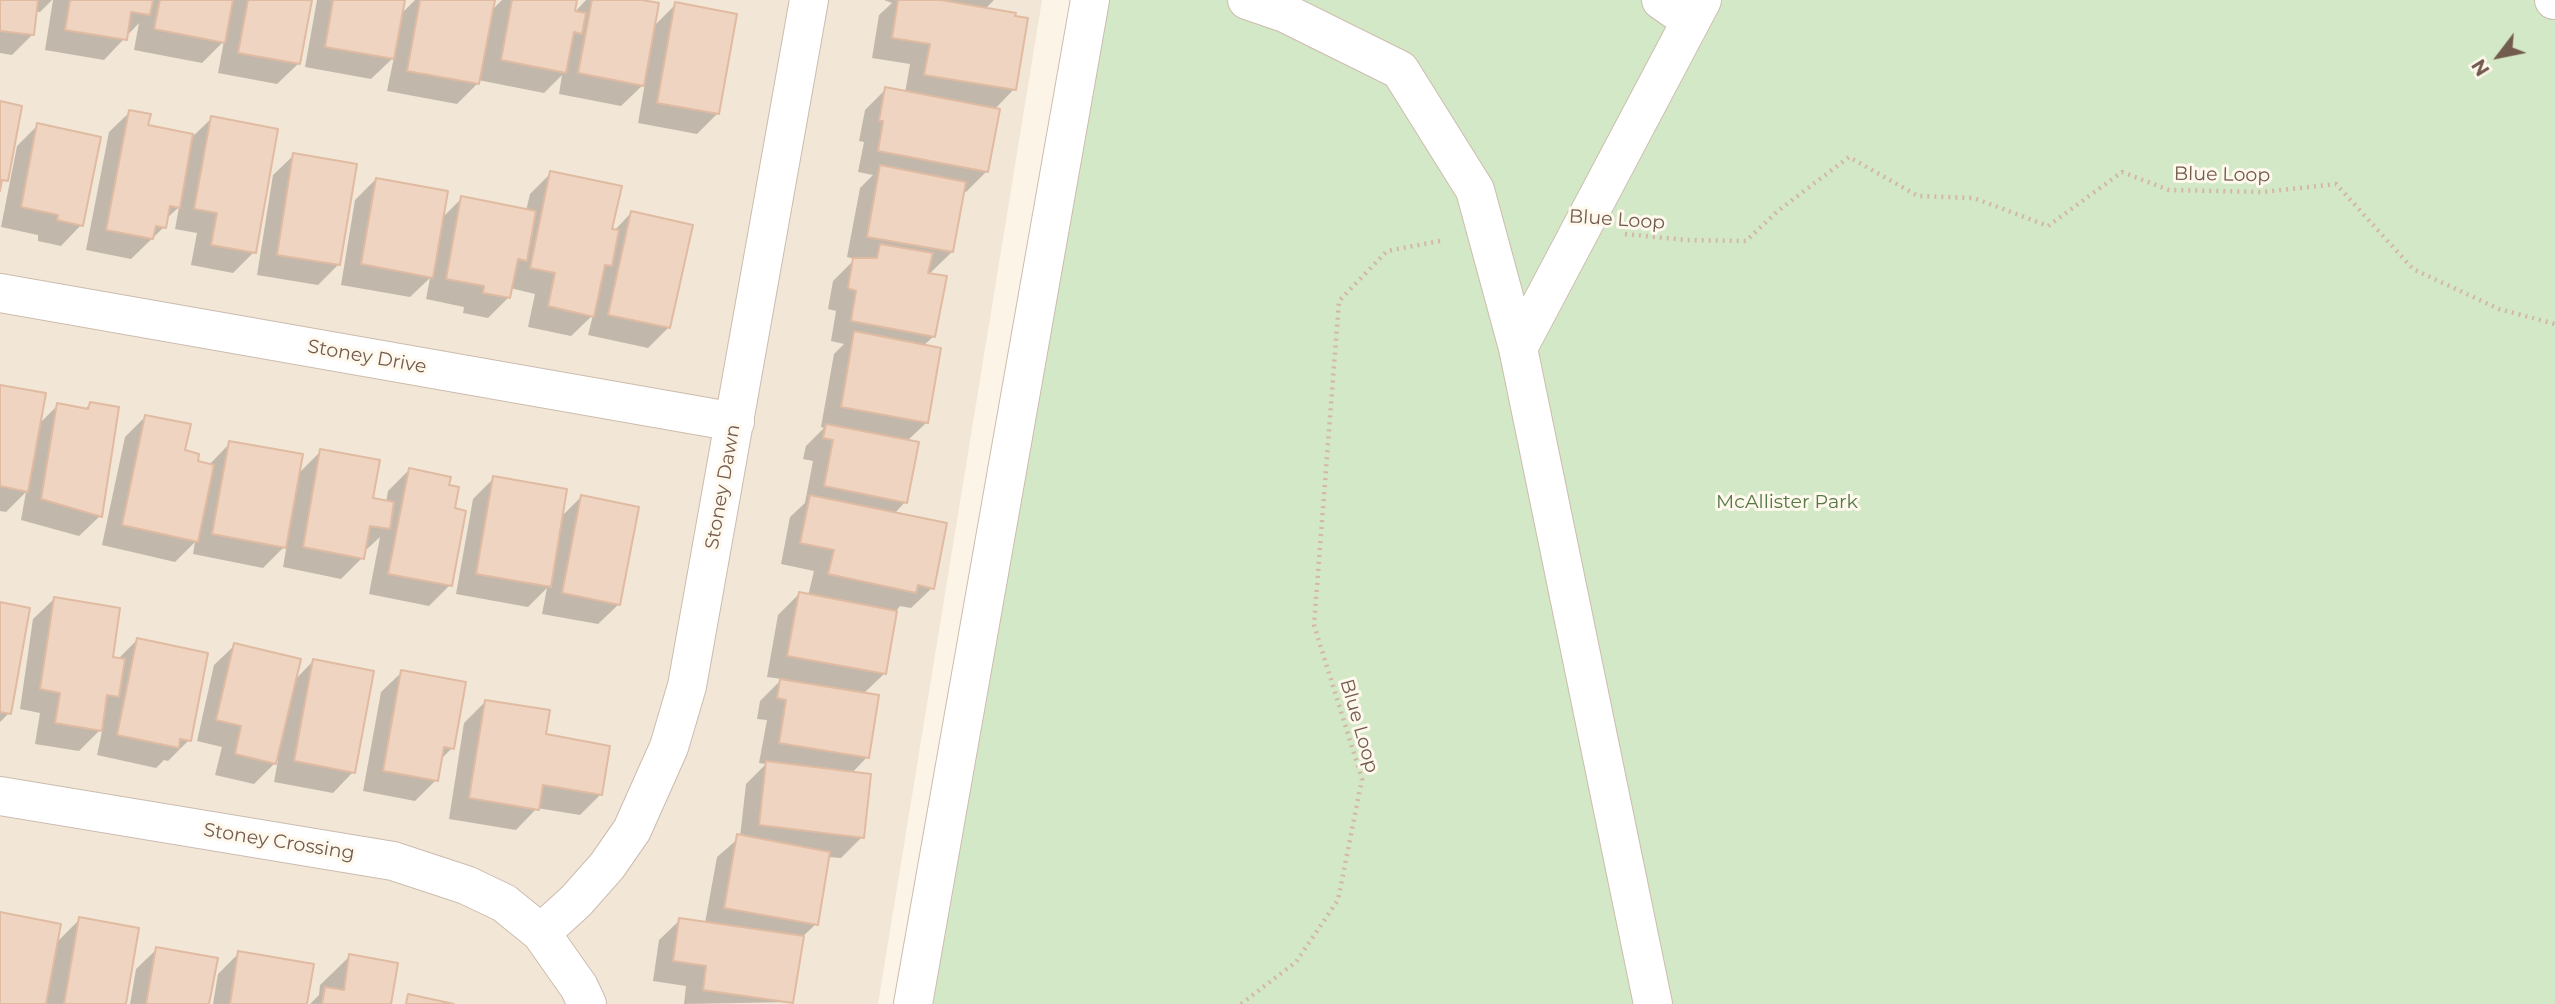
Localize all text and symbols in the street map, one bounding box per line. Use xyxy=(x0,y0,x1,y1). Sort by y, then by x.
north arrow xyxy=(2464,21,2534,91)
text: N xyxy=(2467,55,2495,80)
street label: Blue Loop xyxy=(2174,163,2270,187)
street label: Blue Loop xyxy=(1568,205,1666,235)
street label: Stoney Drive xyxy=(306,335,428,379)
street label: Stoney Dawn xyxy=(701,423,745,551)
park label: McAllister Park xyxy=(1716,491,1858,513)
street label: Blue Loop xyxy=(1335,677,1383,775)
street label: Stoney Crossing xyxy=(202,819,356,865)

